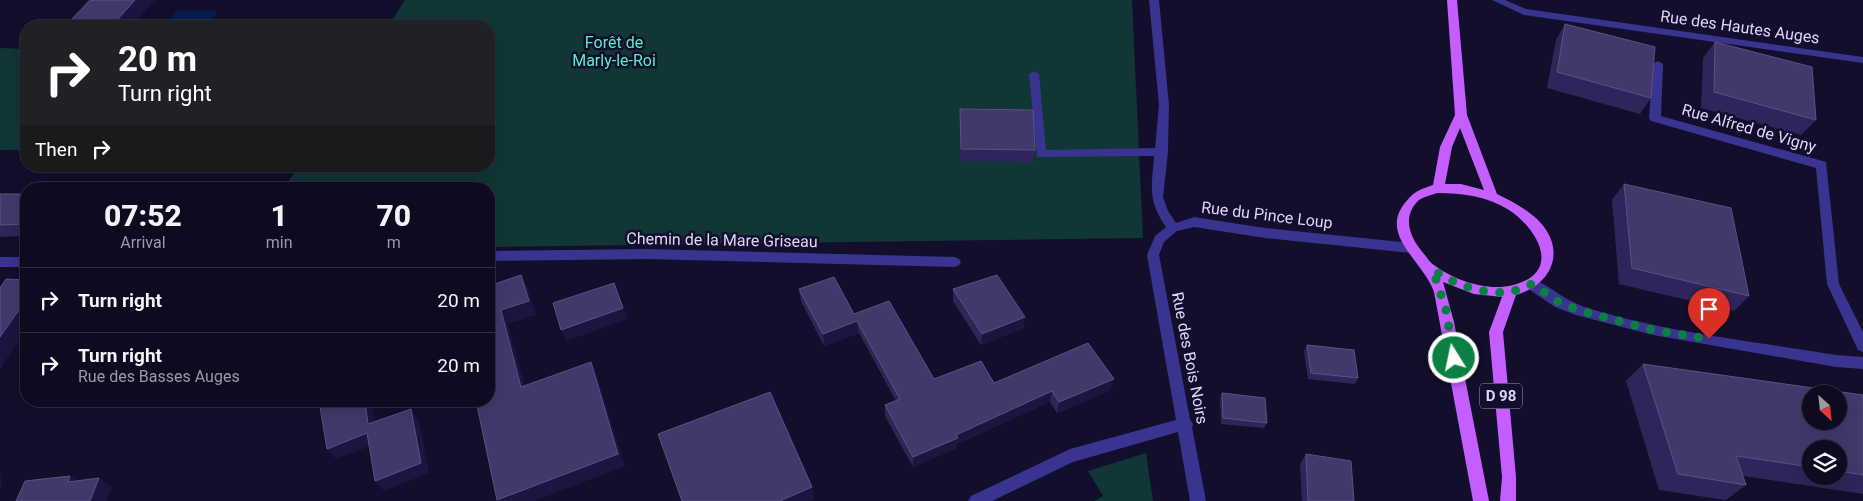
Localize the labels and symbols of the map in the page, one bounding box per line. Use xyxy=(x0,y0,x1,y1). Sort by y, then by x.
street label: Rue des Hautes Auges xyxy=(1659,6,1821,48)
park label: Forêt de Marly-le-Roi xyxy=(572,33,656,70)
street label: Rue Alfred de Vigny xyxy=(1680,100,1819,156)
street label: Rue du Pince Loup xyxy=(1200,198,1334,232)
street label: Chemin de la Mare Griseau xyxy=(626,229,818,251)
pin xyxy=(1688,288,1730,339)
street label: Rue des Bois Noirs xyxy=(1168,290,1212,426)
position arrow xyxy=(1427,331,1479,383)
road number: D 98 xyxy=(1480,384,1522,408)
north arrow xyxy=(1802,385,1848,430)

